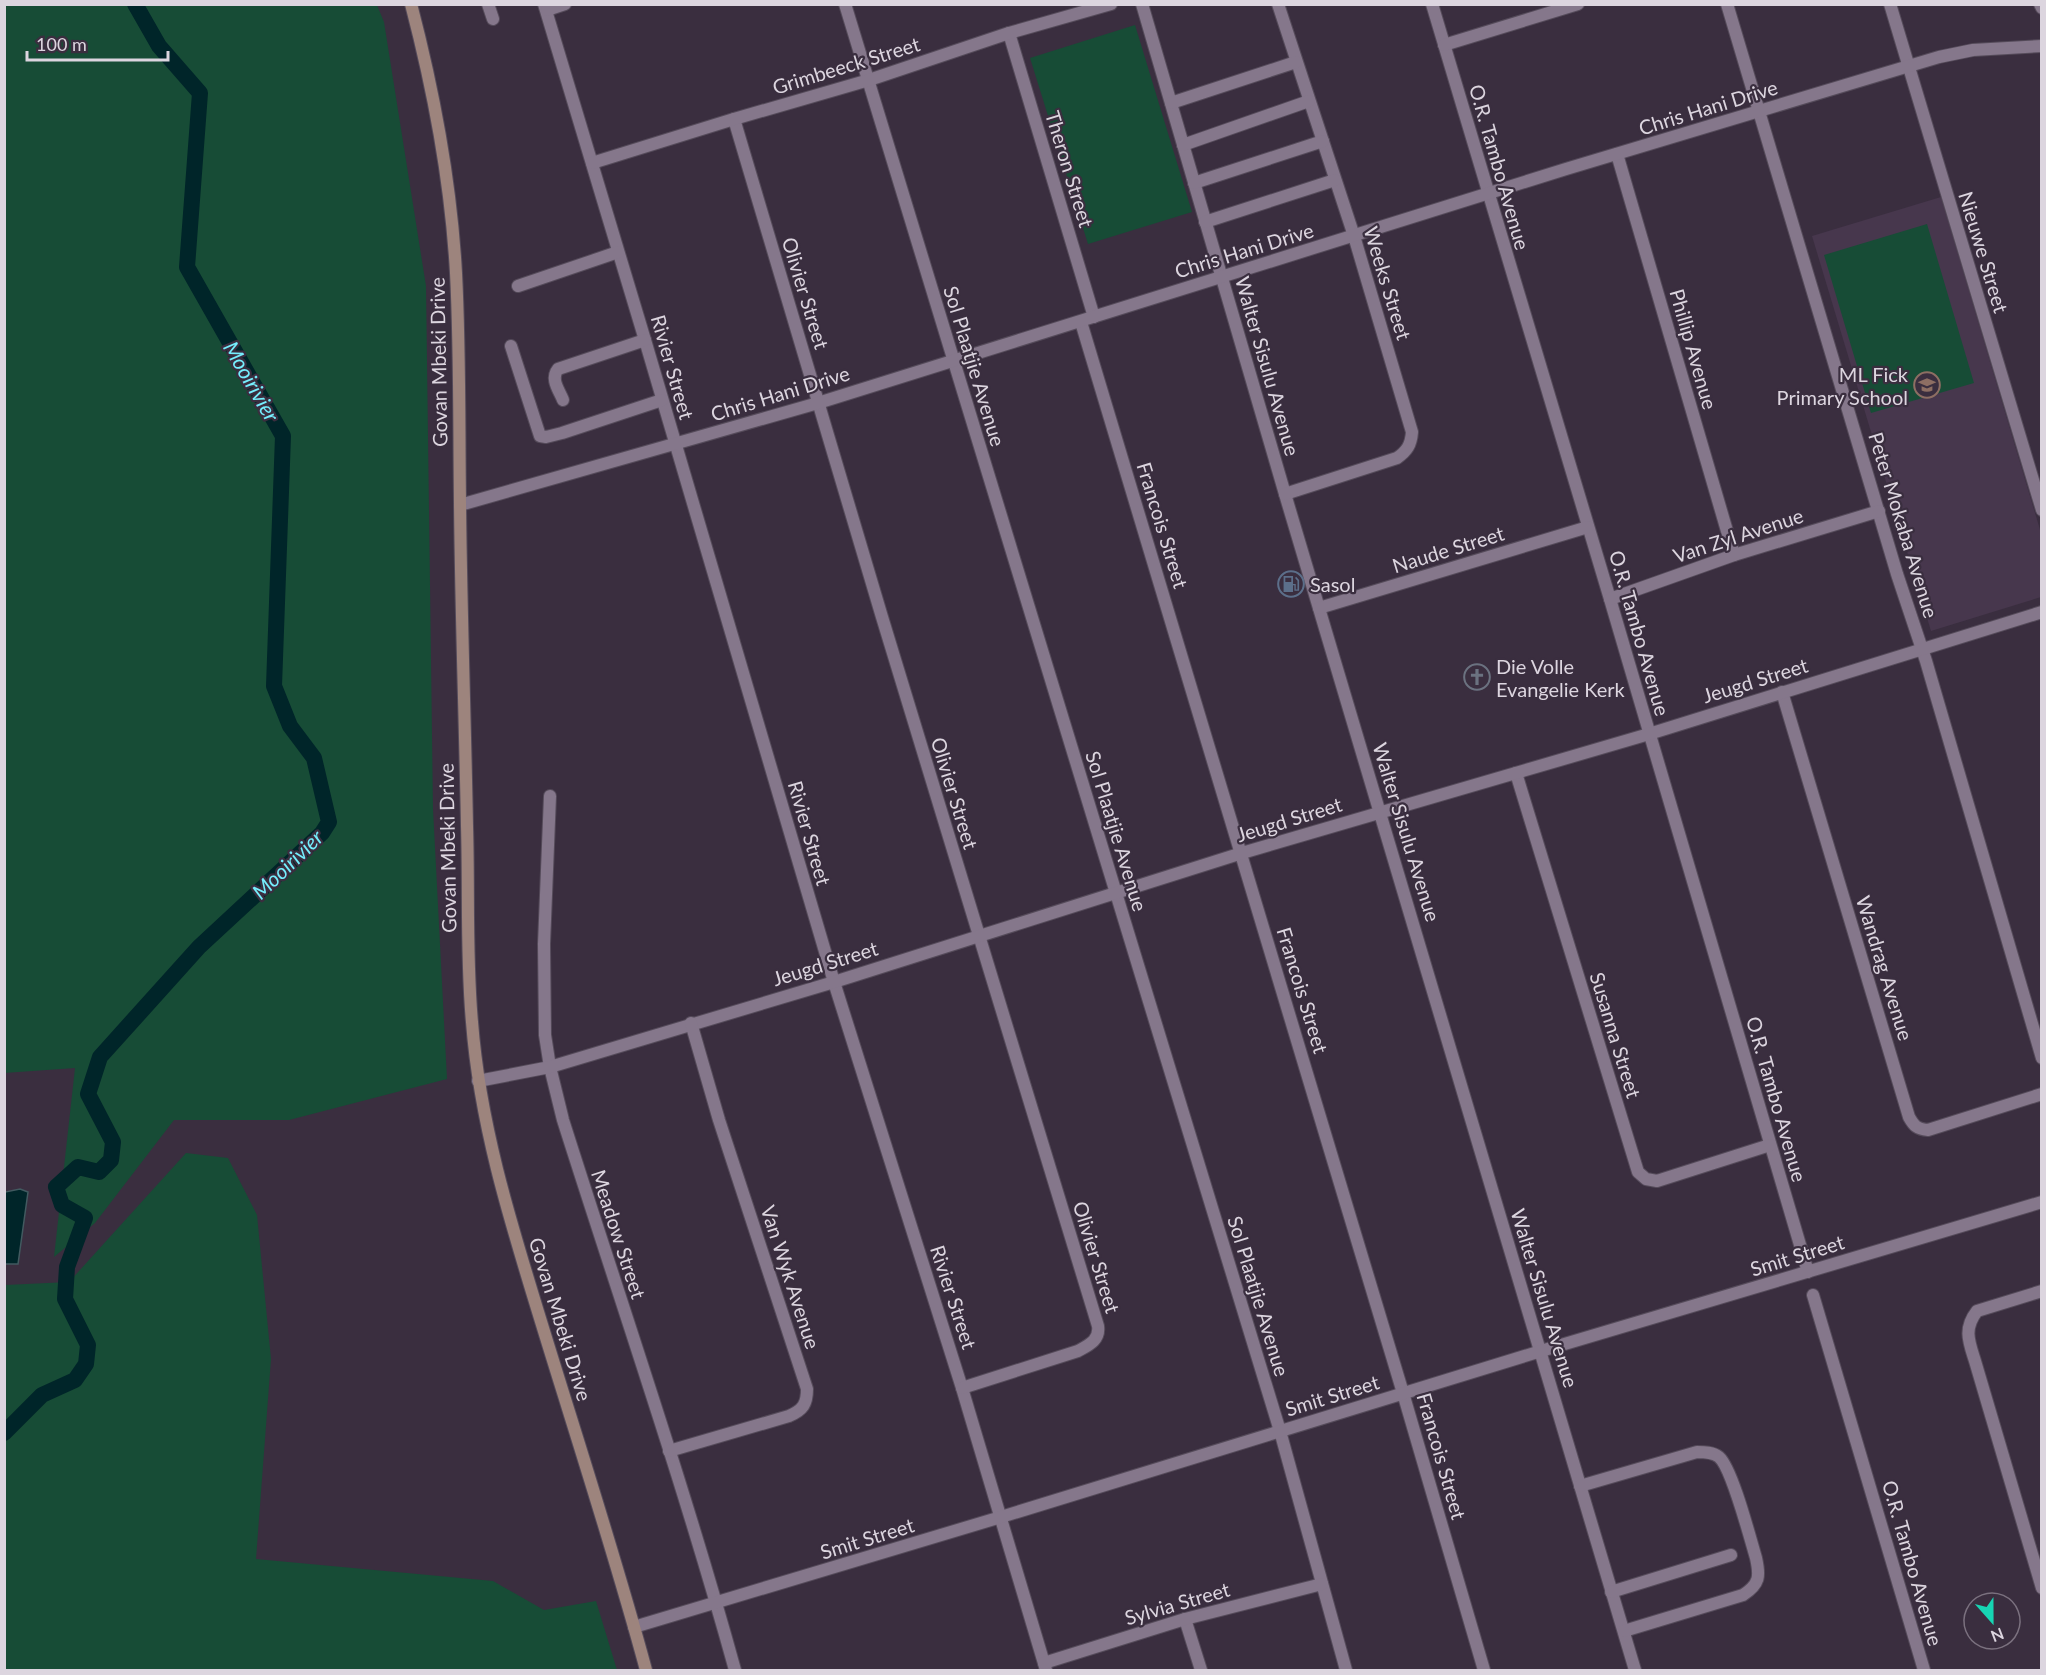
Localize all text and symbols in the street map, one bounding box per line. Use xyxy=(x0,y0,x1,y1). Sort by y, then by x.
scale bar xyxy=(27,24,168,62)
street label: Grimbeeck Street xyxy=(769,31,923,99)
text: 100 m xyxy=(36,33,87,55)
street label: Chris Hani Drive xyxy=(1636,74,1780,140)
street label: O.R. Tambo Avenue xyxy=(1465,81,1535,253)
street label: Theron Street xyxy=(1041,108,1099,230)
street label: Nieuwe Street xyxy=(1954,188,2014,316)
street label: Chris Hani Drive xyxy=(1172,217,1316,283)
street label: Weeks Street xyxy=(1359,223,1417,343)
street label: Olivier Street xyxy=(778,234,834,352)
street label: Walter Sisulu Avenue xyxy=(1231,273,1305,459)
street label: Govan Mbeki Drive xyxy=(425,277,451,447)
street label: Sol Plaatjie Avenue xyxy=(939,283,1011,449)
street label: Phillip Avenue xyxy=(1665,286,1723,412)
street label: Rivier Street xyxy=(647,312,699,422)
water label: Mooirivier xyxy=(219,336,285,426)
street label: Chris Hani Drive xyxy=(708,360,852,426)
place label: ML Fick Primary School xyxy=(1777,362,1909,409)
school or university icon: ML Fick Primary School xyxy=(1912,370,1942,400)
street label: Peter Mokaba Avenue xyxy=(1864,429,1944,621)
street label: Francois Street xyxy=(1132,459,1194,591)
street label: Van Zyl Avenue xyxy=(1670,503,1806,567)
street label: Naude Street xyxy=(1389,521,1507,577)
street label: O.R. Tambo Avenue xyxy=(1605,547,1675,719)
fuel station icon: Sasol xyxy=(1276,569,1306,599)
place label: Sasol xyxy=(1310,572,1355,596)
street label: Jeugd Street xyxy=(1699,653,1811,707)
place label: Die Volle Evangelie Kerk xyxy=(1496,654,1626,701)
church icon: Die Volle Evangelie Kerk xyxy=(1462,662,1492,692)
street label: Olivier Street xyxy=(927,734,983,852)
street label: Walter Sisulu Avenue xyxy=(1368,740,1446,924)
street label: Sol Plaatjie Avenue xyxy=(1081,748,1153,914)
street label: Govan Mbeki Drive xyxy=(434,763,460,933)
street label: Rivier Street xyxy=(784,778,836,888)
street label: Jeugd Street xyxy=(1233,792,1345,846)
water label: Mooirivier xyxy=(246,824,328,904)
street label: Wandrag Avenue xyxy=(1852,893,1918,1043)
street label: Francois Street xyxy=(1272,924,1334,1056)
street label: Jeugd Street xyxy=(769,936,881,990)
street label: Susanna Street xyxy=(1585,969,1647,1101)
street label: O.R. Tambo Avenue xyxy=(1742,1013,1812,1185)
street label: Meadow Street xyxy=(587,1166,651,1302)
street label: Olivier Street xyxy=(1069,1198,1125,1316)
street label: Van Wyk Avenue xyxy=(756,1202,826,1352)
street label: Walter Sisulu Avenue xyxy=(1506,1206,1584,1390)
street label: Sol Plaatjie Avenue xyxy=(1223,1213,1295,1379)
street label: Smit Street xyxy=(1747,1229,1847,1281)
street label: Govan Mbeki Drive xyxy=(525,1234,597,1404)
street label: Rivier Street xyxy=(926,1242,982,1352)
street label: Smit Street xyxy=(1282,1369,1382,1421)
street label: Francois Street xyxy=(1412,1390,1472,1522)
street label: O.R. Tambo Avenue xyxy=(1878,1477,1948,1649)
street label: Smit Street xyxy=(817,1512,917,1564)
street label: Sylvia Street xyxy=(1122,1577,1232,1629)
north arrow xyxy=(1962,1591,2022,1651)
text: N xyxy=(1988,1624,2007,1647)

